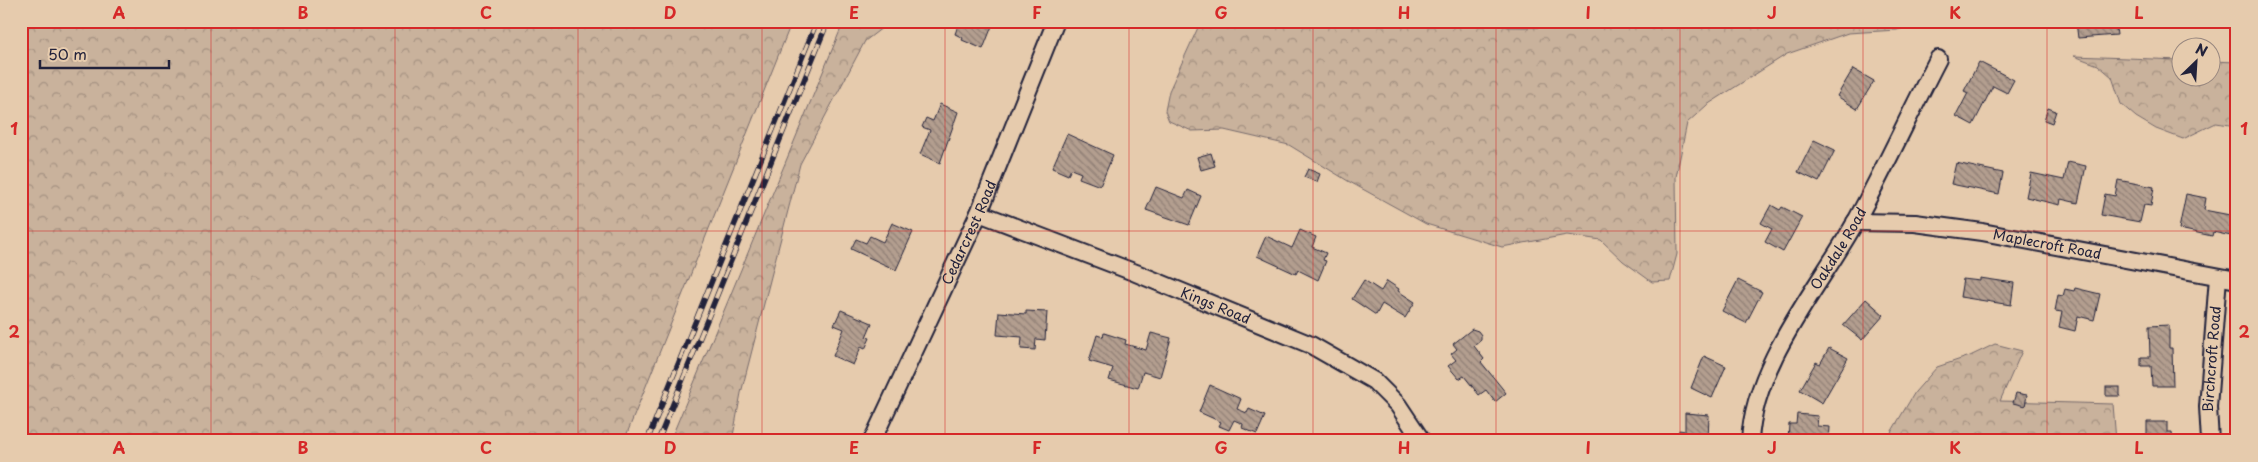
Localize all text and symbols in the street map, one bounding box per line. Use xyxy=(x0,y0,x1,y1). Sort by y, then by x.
text: A xyxy=(113,0,126,24)
text: B xyxy=(298,0,309,24)
text: C xyxy=(480,0,492,24)
text: D xyxy=(664,0,676,24)
text: E xyxy=(849,0,859,24)
text: F xyxy=(1032,0,1042,24)
text: G xyxy=(1214,0,1228,24)
text: H xyxy=(1398,0,1410,24)
text: I xyxy=(1585,0,1591,24)
text: J xyxy=(1767,0,1777,24)
text: K xyxy=(1949,0,1961,24)
text: L xyxy=(2134,0,2144,24)
scale bar xyxy=(40,38,169,70)
north arrow xyxy=(2170,38,2220,88)
text: N xyxy=(2192,38,2211,62)
text: 50 m xyxy=(48,42,87,65)
text: 1 xyxy=(10,116,18,140)
text: 1 xyxy=(2240,116,2248,140)
street label: Cedarcrest Road xyxy=(936,177,1001,288)
street label: Oakdale Road xyxy=(1805,204,1871,294)
street label: Maplecroft Road xyxy=(1991,223,2103,264)
street label: Kings Road xyxy=(1178,281,1254,329)
street label: Birchcroft Road xyxy=(2197,305,2226,413)
text: 2 xyxy=(8,319,20,343)
text: 2 xyxy=(2238,319,2250,343)
text: A xyxy=(113,435,126,459)
text: B xyxy=(298,435,309,459)
text: C xyxy=(480,435,492,459)
text: D xyxy=(664,435,676,459)
text: E xyxy=(849,435,859,459)
text: F xyxy=(1032,435,1042,459)
text: G xyxy=(1214,435,1228,459)
text: H xyxy=(1398,435,1410,459)
text: I xyxy=(1585,435,1591,459)
text: J xyxy=(1767,435,1777,459)
text: K xyxy=(1949,435,1961,459)
text: L xyxy=(2134,435,2144,459)

